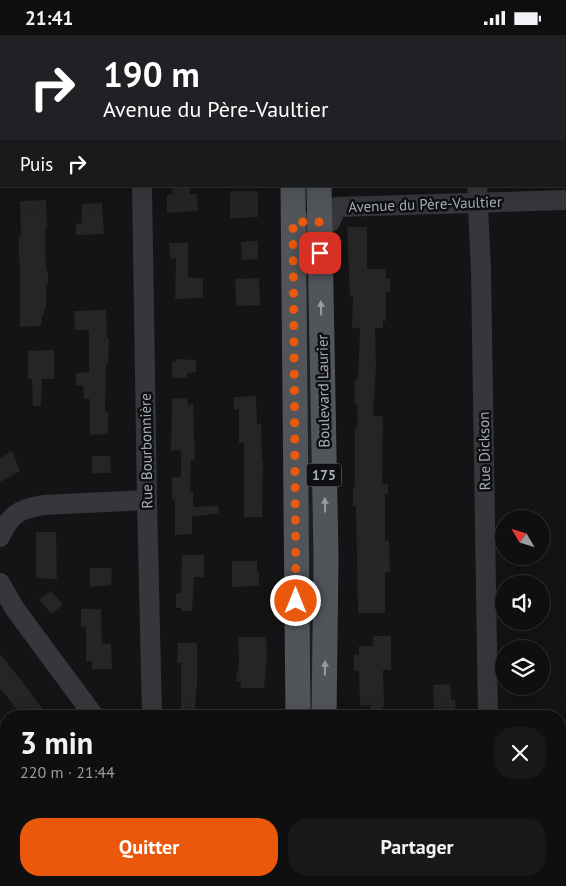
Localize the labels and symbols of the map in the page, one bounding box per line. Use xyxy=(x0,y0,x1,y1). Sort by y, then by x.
street label: Avenue du Père-Vaultier xyxy=(348,192,502,216)
pin xyxy=(299,232,341,274)
one-way arrow xyxy=(317,299,325,315)
street label: Boulevard Laurier xyxy=(313,334,333,448)
street label: Rue Bourbonnière xyxy=(135,393,157,509)
street label: Rue Dickson xyxy=(474,411,494,491)
road number: 175 xyxy=(306,463,342,487)
one-way arrow xyxy=(321,497,329,513)
north arrow xyxy=(495,510,550,565)
position arrow xyxy=(269,574,321,626)
one-way arrow xyxy=(321,659,329,675)

